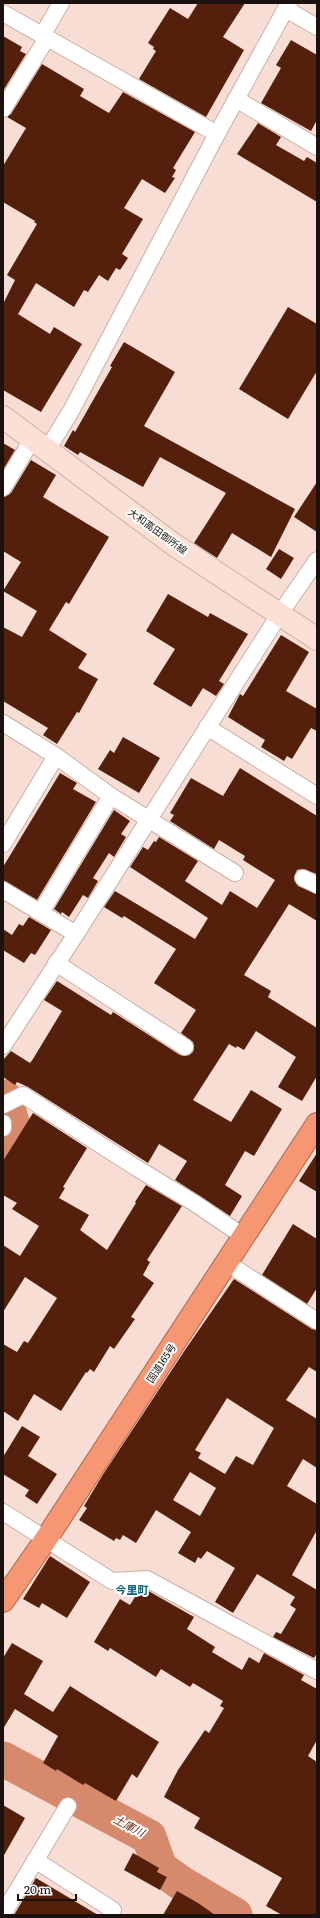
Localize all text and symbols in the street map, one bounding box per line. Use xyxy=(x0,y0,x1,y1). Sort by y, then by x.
street label: 大和高田御所線 xyxy=(126,504,191,557)
street label: 国道165号 xyxy=(142,1340,179,1385)
district label: 今里町 xyxy=(116,1581,149,1597)
water label: 土庫川 xyxy=(111,1810,149,1840)
scale bar xyxy=(18,1876,76,1902)
text: 20 m xyxy=(24,1880,51,1898)

